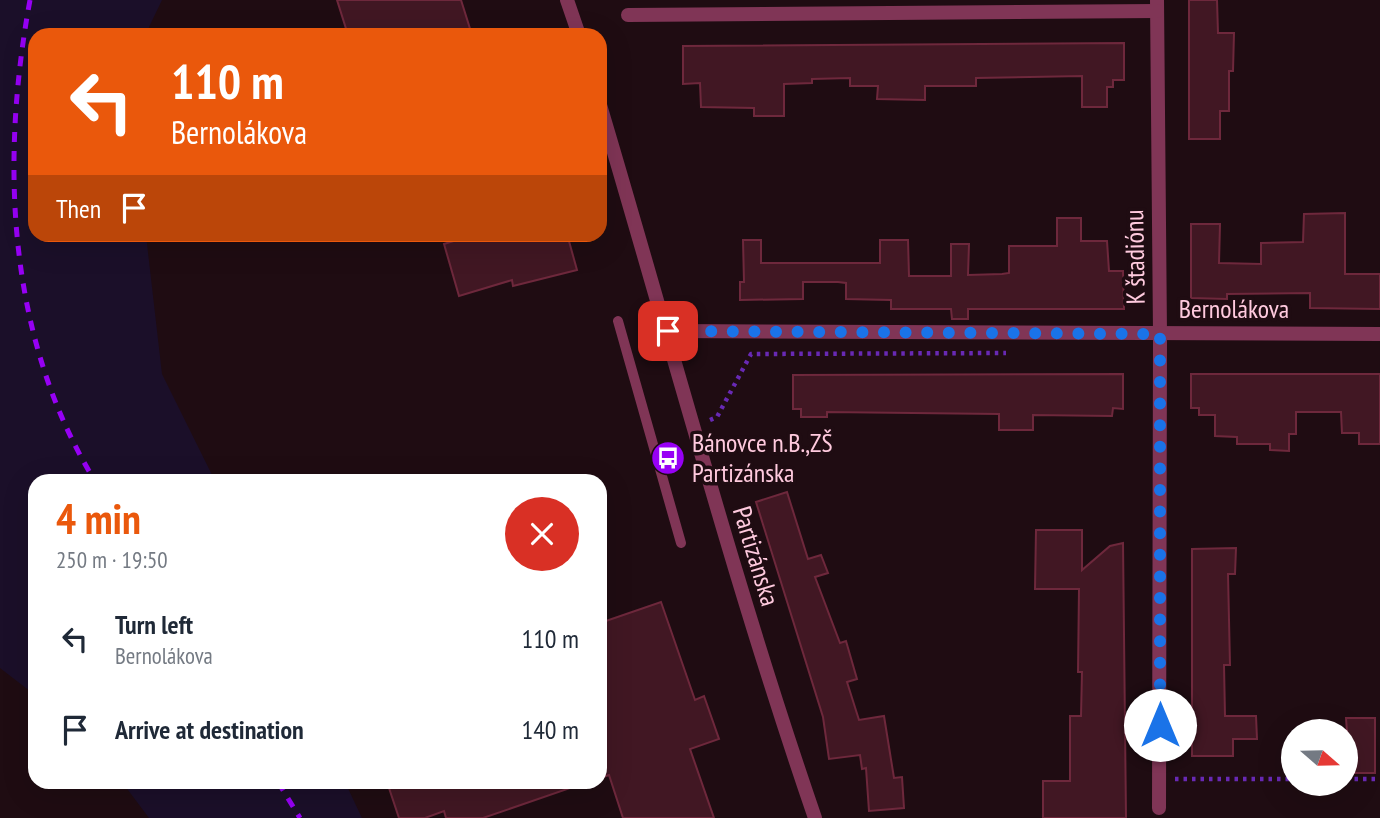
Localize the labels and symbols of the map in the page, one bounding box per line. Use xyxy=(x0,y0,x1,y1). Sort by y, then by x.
street label: K štadiónu xyxy=(1117,209,1152,305)
street label: Bernolákova xyxy=(1179,292,1289,325)
pin xyxy=(638,301,698,361)
place label: Bánovce n.B.,ZŠ Partizánska xyxy=(692,426,833,489)
bus stop icon: Bánovce n.B.,ZŠ Partizánska xyxy=(649,439,687,477)
street label: Partizánska xyxy=(726,502,787,610)
position arrow xyxy=(1123,688,1197,762)
north arrow xyxy=(1281,719,1358,796)

